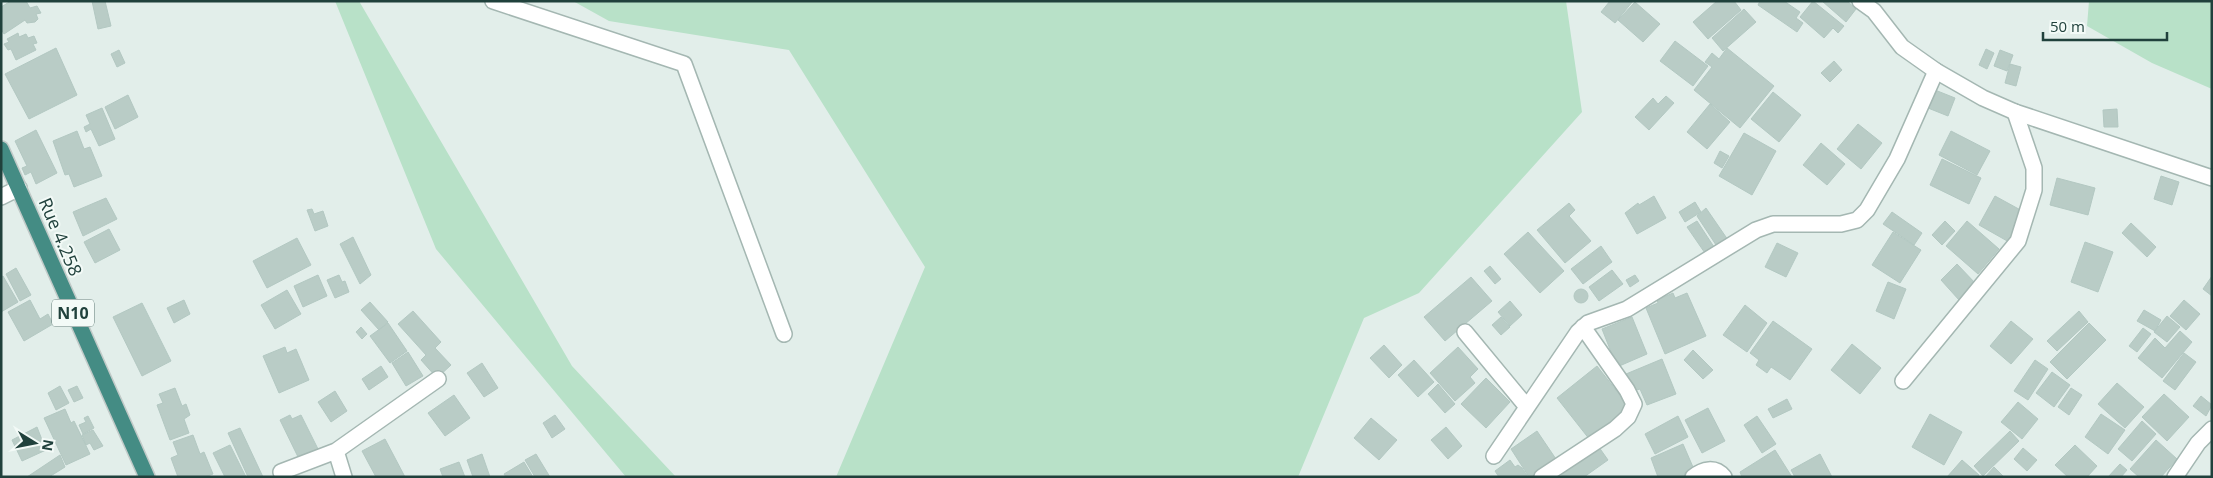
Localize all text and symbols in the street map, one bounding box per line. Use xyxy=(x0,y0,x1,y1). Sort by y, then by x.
scale bar xyxy=(2043,10,2167,42)
text: 50 m xyxy=(2050,16,2085,36)
street label: Rue 4.258 xyxy=(34,194,88,279)
road number: N10 xyxy=(52,300,94,326)
north arrow xyxy=(10,418,60,468)
text: N xyxy=(38,438,59,453)

